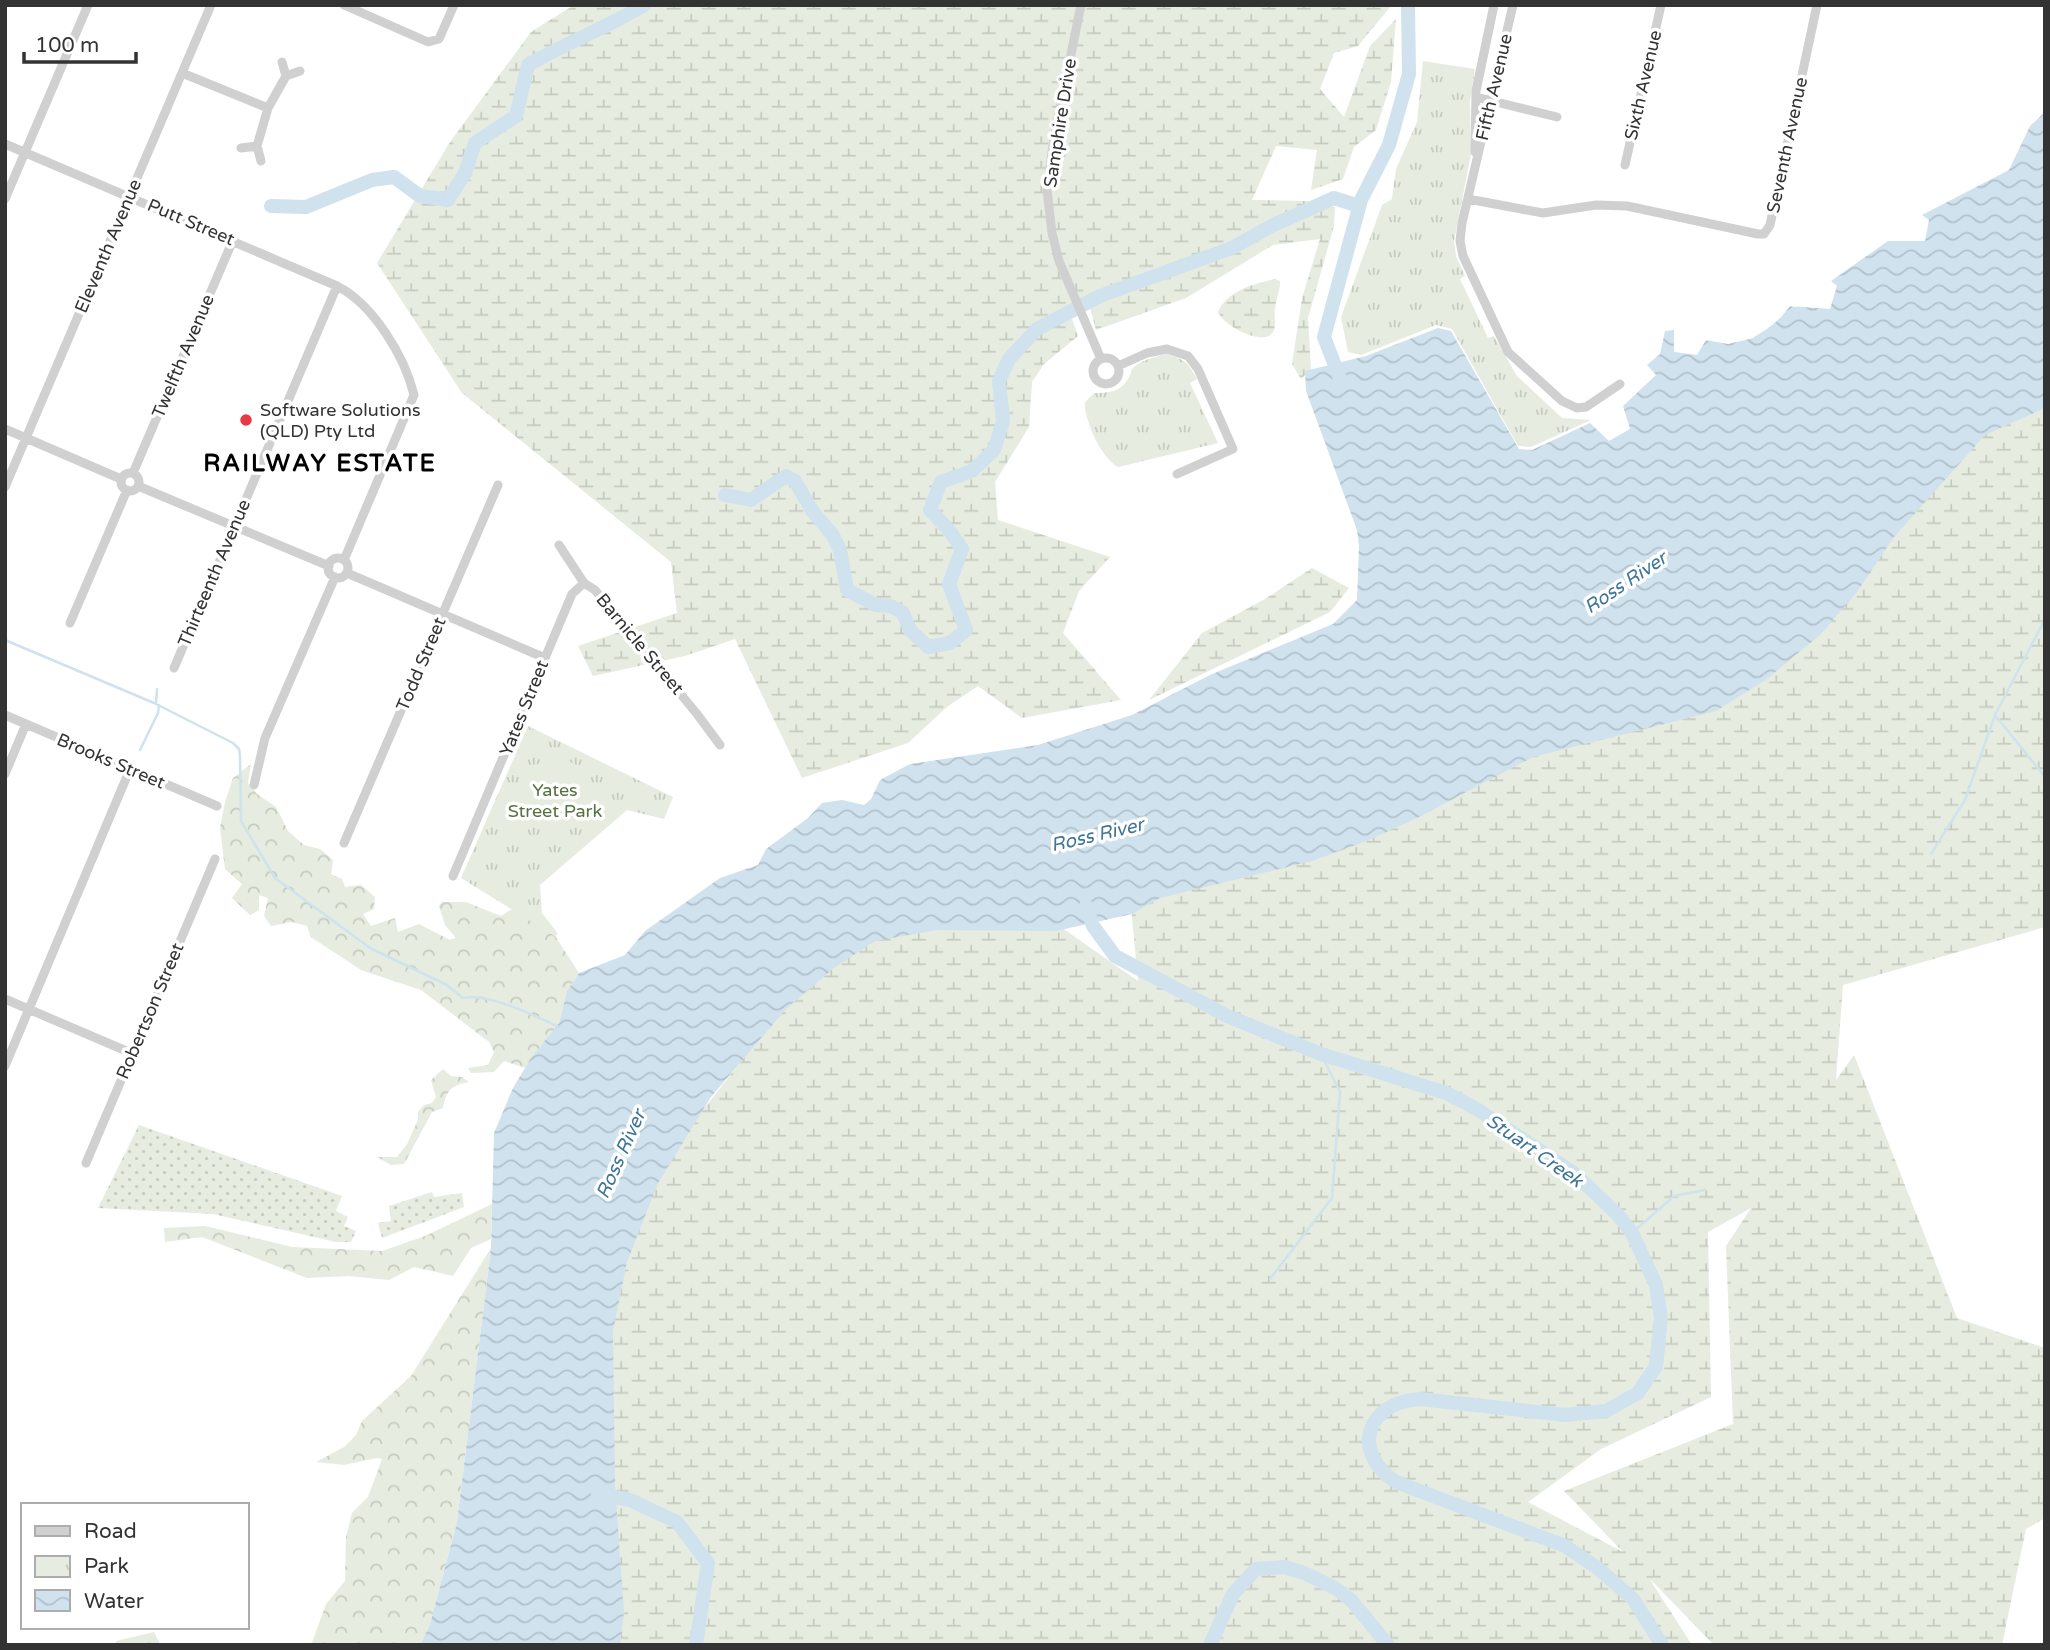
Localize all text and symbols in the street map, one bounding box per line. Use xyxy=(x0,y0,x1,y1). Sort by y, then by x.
scale bar xyxy=(24,21,136,65)
street label: Sixth Avenue xyxy=(1620,28,1666,142)
street label: Fifth Avenue xyxy=(1471,31,1517,143)
text: 100 m xyxy=(35,33,99,58)
street label: Samphire Drive xyxy=(1039,57,1081,189)
street label: Seventh Avenue xyxy=(1762,75,1812,215)
street label: Eleventh Avenue xyxy=(70,176,146,316)
street label: Putt Street xyxy=(144,194,238,250)
street label: Twelfth Avenue xyxy=(147,291,219,421)
place label: Software Solutions (QLD) Pty Ltd xyxy=(260,399,421,442)
marker: Software Solutions (QLD) Pty Ltd xyxy=(238,412,254,428)
district label: RAILWAY ESTATE xyxy=(203,449,437,478)
street label: Thirteenth Avenue xyxy=(173,496,255,650)
water label: Ross River xyxy=(1580,546,1673,618)
street label: Barnicle Street xyxy=(591,589,689,699)
street label: Todd Street xyxy=(391,614,451,714)
street label: Yates Street xyxy=(495,657,553,759)
street label: Brooks Street xyxy=(54,728,168,794)
park label: Yates Street Park xyxy=(508,779,602,822)
water label: Ross River xyxy=(1049,813,1148,856)
street label: Robertson Street xyxy=(111,940,189,1082)
water label: Ross River xyxy=(592,1104,651,1202)
water label: Stuart Creek xyxy=(1482,1110,1588,1193)
legend xyxy=(21,1503,248,1629)
text: Road xyxy=(84,1519,137,1544)
text: Park xyxy=(84,1554,129,1579)
text: Water xyxy=(84,1589,144,1614)

